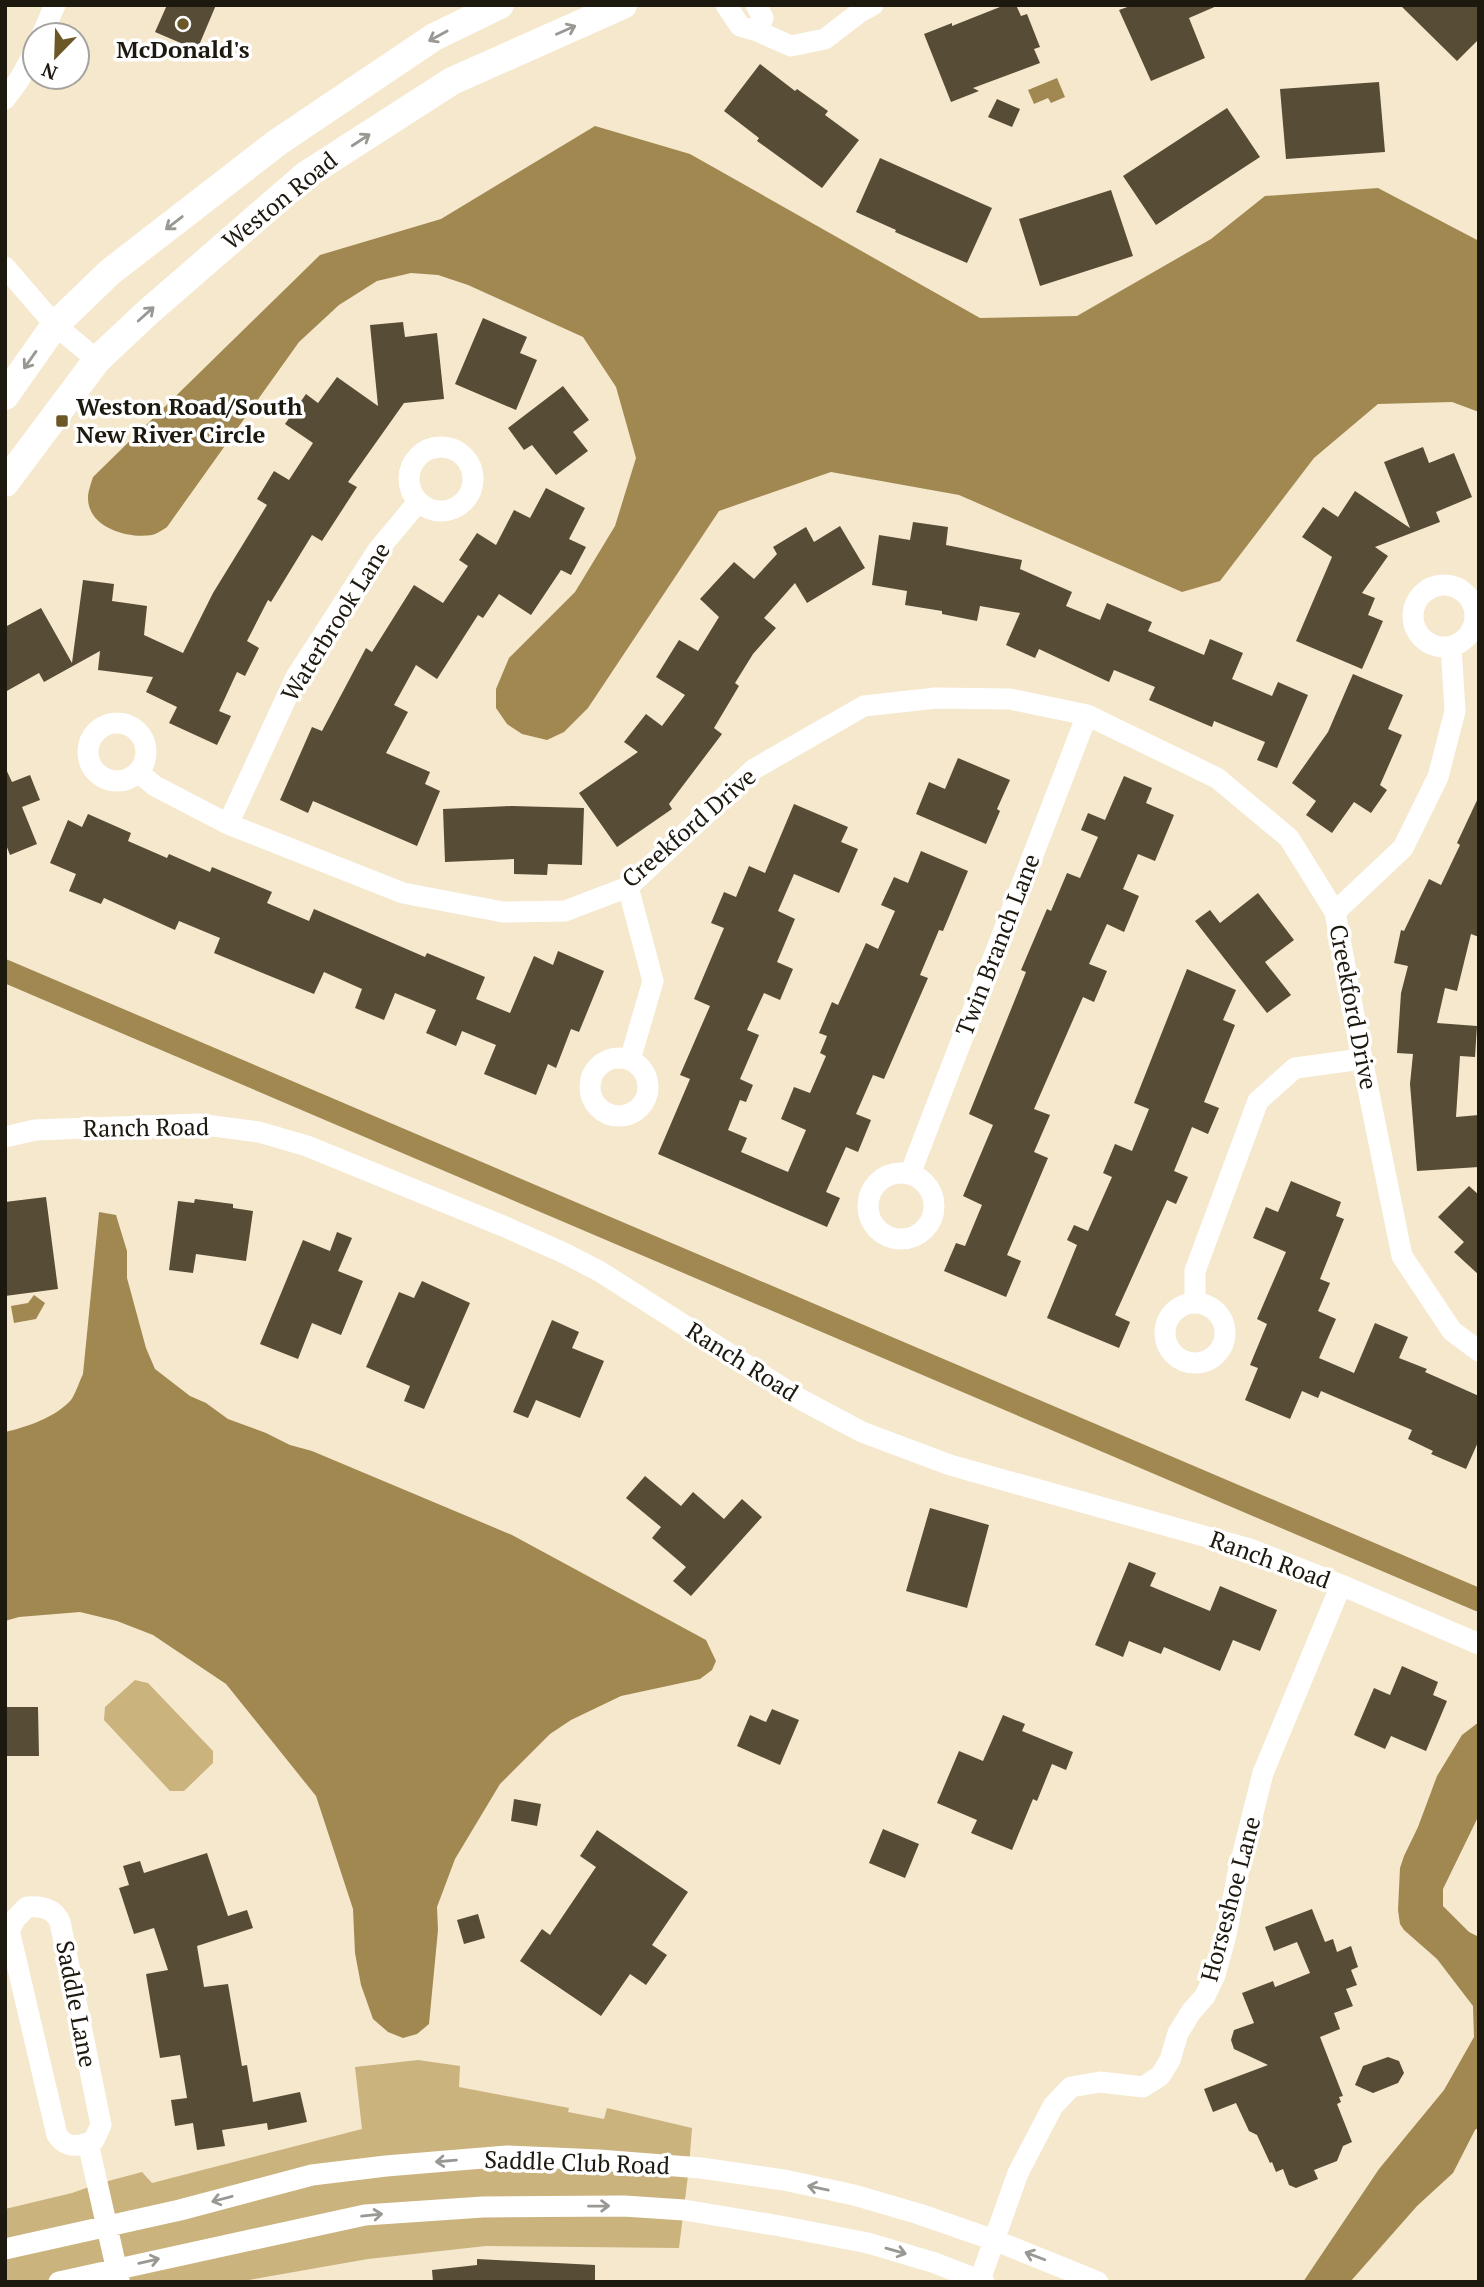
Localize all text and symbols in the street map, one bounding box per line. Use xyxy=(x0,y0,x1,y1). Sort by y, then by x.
marker: McDonald's xyxy=(175,16,191,32)
north arrow xyxy=(21,21,91,91)
one-way arrow xyxy=(555,23,576,36)
one-way arrow xyxy=(429,29,449,43)
place label: McDonald's xyxy=(116,33,250,65)
text: N xyxy=(37,58,61,86)
one-way arrow xyxy=(350,132,370,146)
street label: Weston Road xyxy=(215,144,344,256)
one-way arrow xyxy=(165,215,184,230)
one-way arrow xyxy=(137,305,154,322)
one-way arrow xyxy=(23,350,37,369)
place label: Weston Road/South New River Circle xyxy=(76,390,303,450)
marker: Weston Road/South New River Circle xyxy=(54,413,70,429)
street label: Waterbrook Lane xyxy=(273,536,397,707)
street label: Creekford Drive xyxy=(615,760,762,894)
street label: Twin Branch Lane xyxy=(948,849,1047,1040)
street label: Creekford Drive xyxy=(1322,921,1386,1092)
street label: Ranch Road xyxy=(83,1110,209,1144)
street label: Ranch Road xyxy=(680,1314,805,1408)
street label: Ranch Road xyxy=(1206,1522,1335,1596)
street label: Horseshoe Lane xyxy=(1193,1813,1267,1985)
street label: Saddle Lane xyxy=(49,1938,105,2070)
street label: Saddle Club Road xyxy=(484,2143,670,2181)
one-way arrow xyxy=(435,2155,458,2168)
one-way arrow xyxy=(807,2180,830,2194)
one-way arrow xyxy=(211,2193,233,2206)
one-way arrow xyxy=(587,2199,610,2213)
one-way arrow xyxy=(360,2208,383,2221)
one-way arrow xyxy=(884,2246,906,2259)
one-way arrow xyxy=(1024,2249,1046,2261)
one-way arrow xyxy=(137,2254,160,2267)

